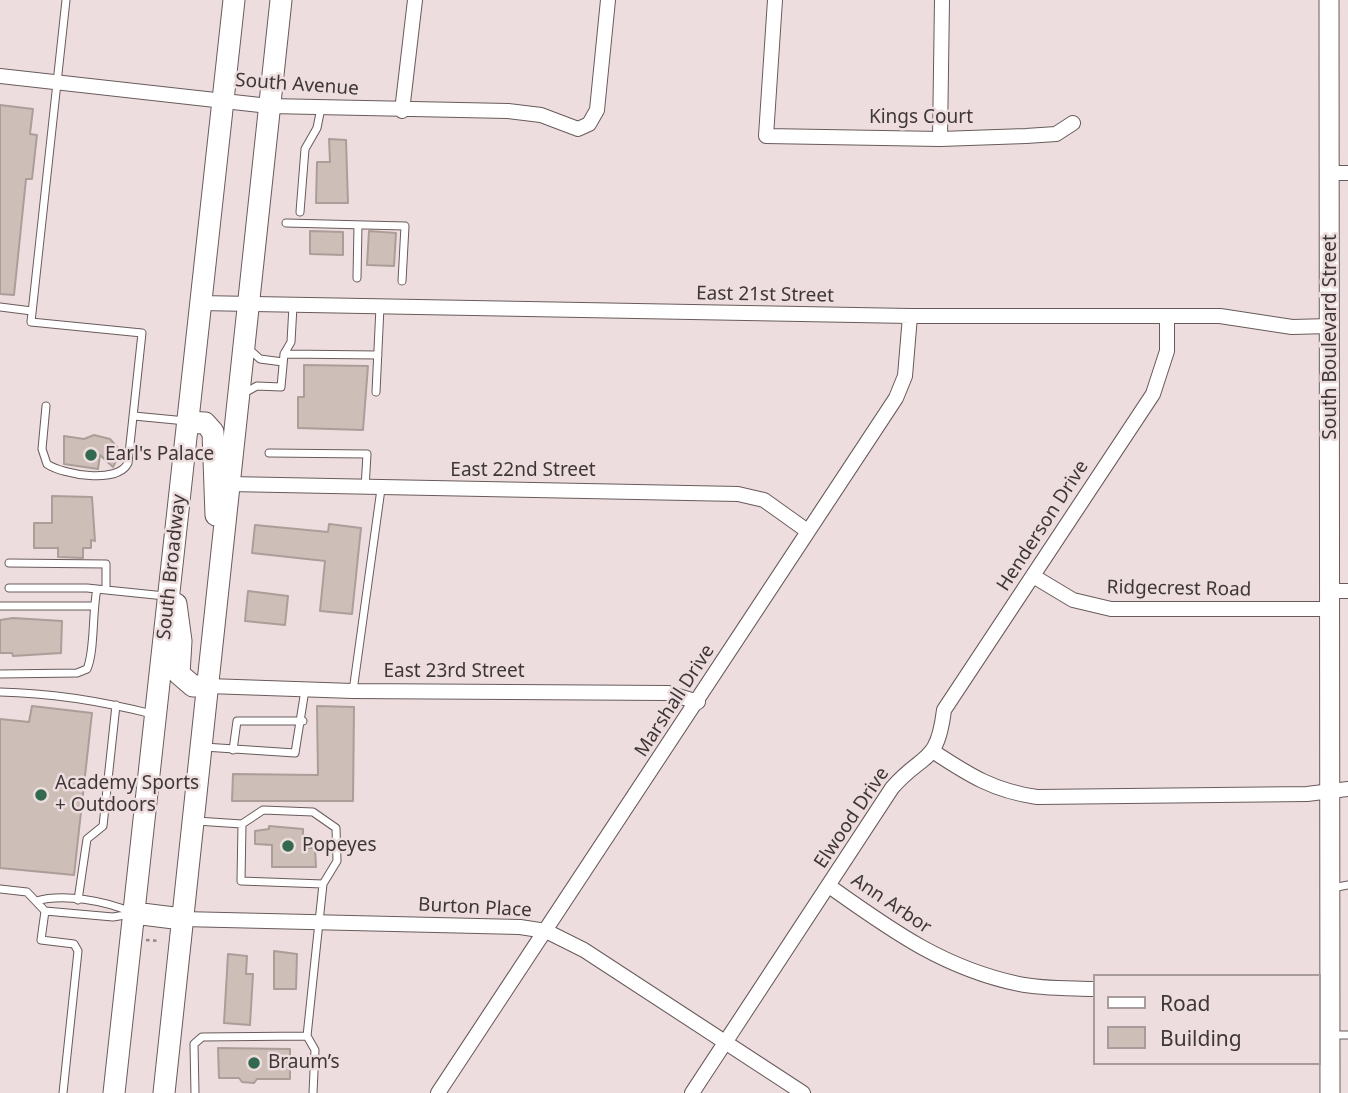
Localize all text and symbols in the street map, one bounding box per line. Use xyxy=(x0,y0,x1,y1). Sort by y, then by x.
street label: South Avenue xyxy=(234,69,360,101)
street label: Kings Court xyxy=(869,107,973,129)
street label: South Boulevard Street xyxy=(1320,234,1342,440)
street label: East 21st Street xyxy=(696,282,834,308)
place label: Earl's Palace xyxy=(105,444,214,466)
marker: Earl's Palace xyxy=(83,447,99,463)
street label: Henderson Drive xyxy=(992,456,1094,596)
street label: East 22nd Street xyxy=(450,460,596,482)
street label: South Broadway xyxy=(153,493,191,641)
street label: Ridgecrest Road xyxy=(1106,576,1252,602)
street label: Marshall Drive xyxy=(630,641,720,761)
street label: East 23rd Street xyxy=(384,661,524,683)
street label: Elwood Drive xyxy=(810,763,894,873)
place label: Academy Sports + Outdoors xyxy=(55,773,199,817)
marker: Academy Sports + Outdoors xyxy=(33,787,49,803)
place label: Popeyes xyxy=(302,835,377,857)
marker: Popeyes xyxy=(280,838,296,854)
street label: Ann Arbor xyxy=(847,869,935,939)
street label: Burton Place xyxy=(418,894,532,922)
legend xyxy=(1092,974,1320,1065)
text: Road xyxy=(1160,989,1210,1017)
text: Building xyxy=(1160,1024,1242,1052)
place label: Braum’s xyxy=(268,1052,340,1074)
marker: Braum’s xyxy=(246,1055,262,1071)

